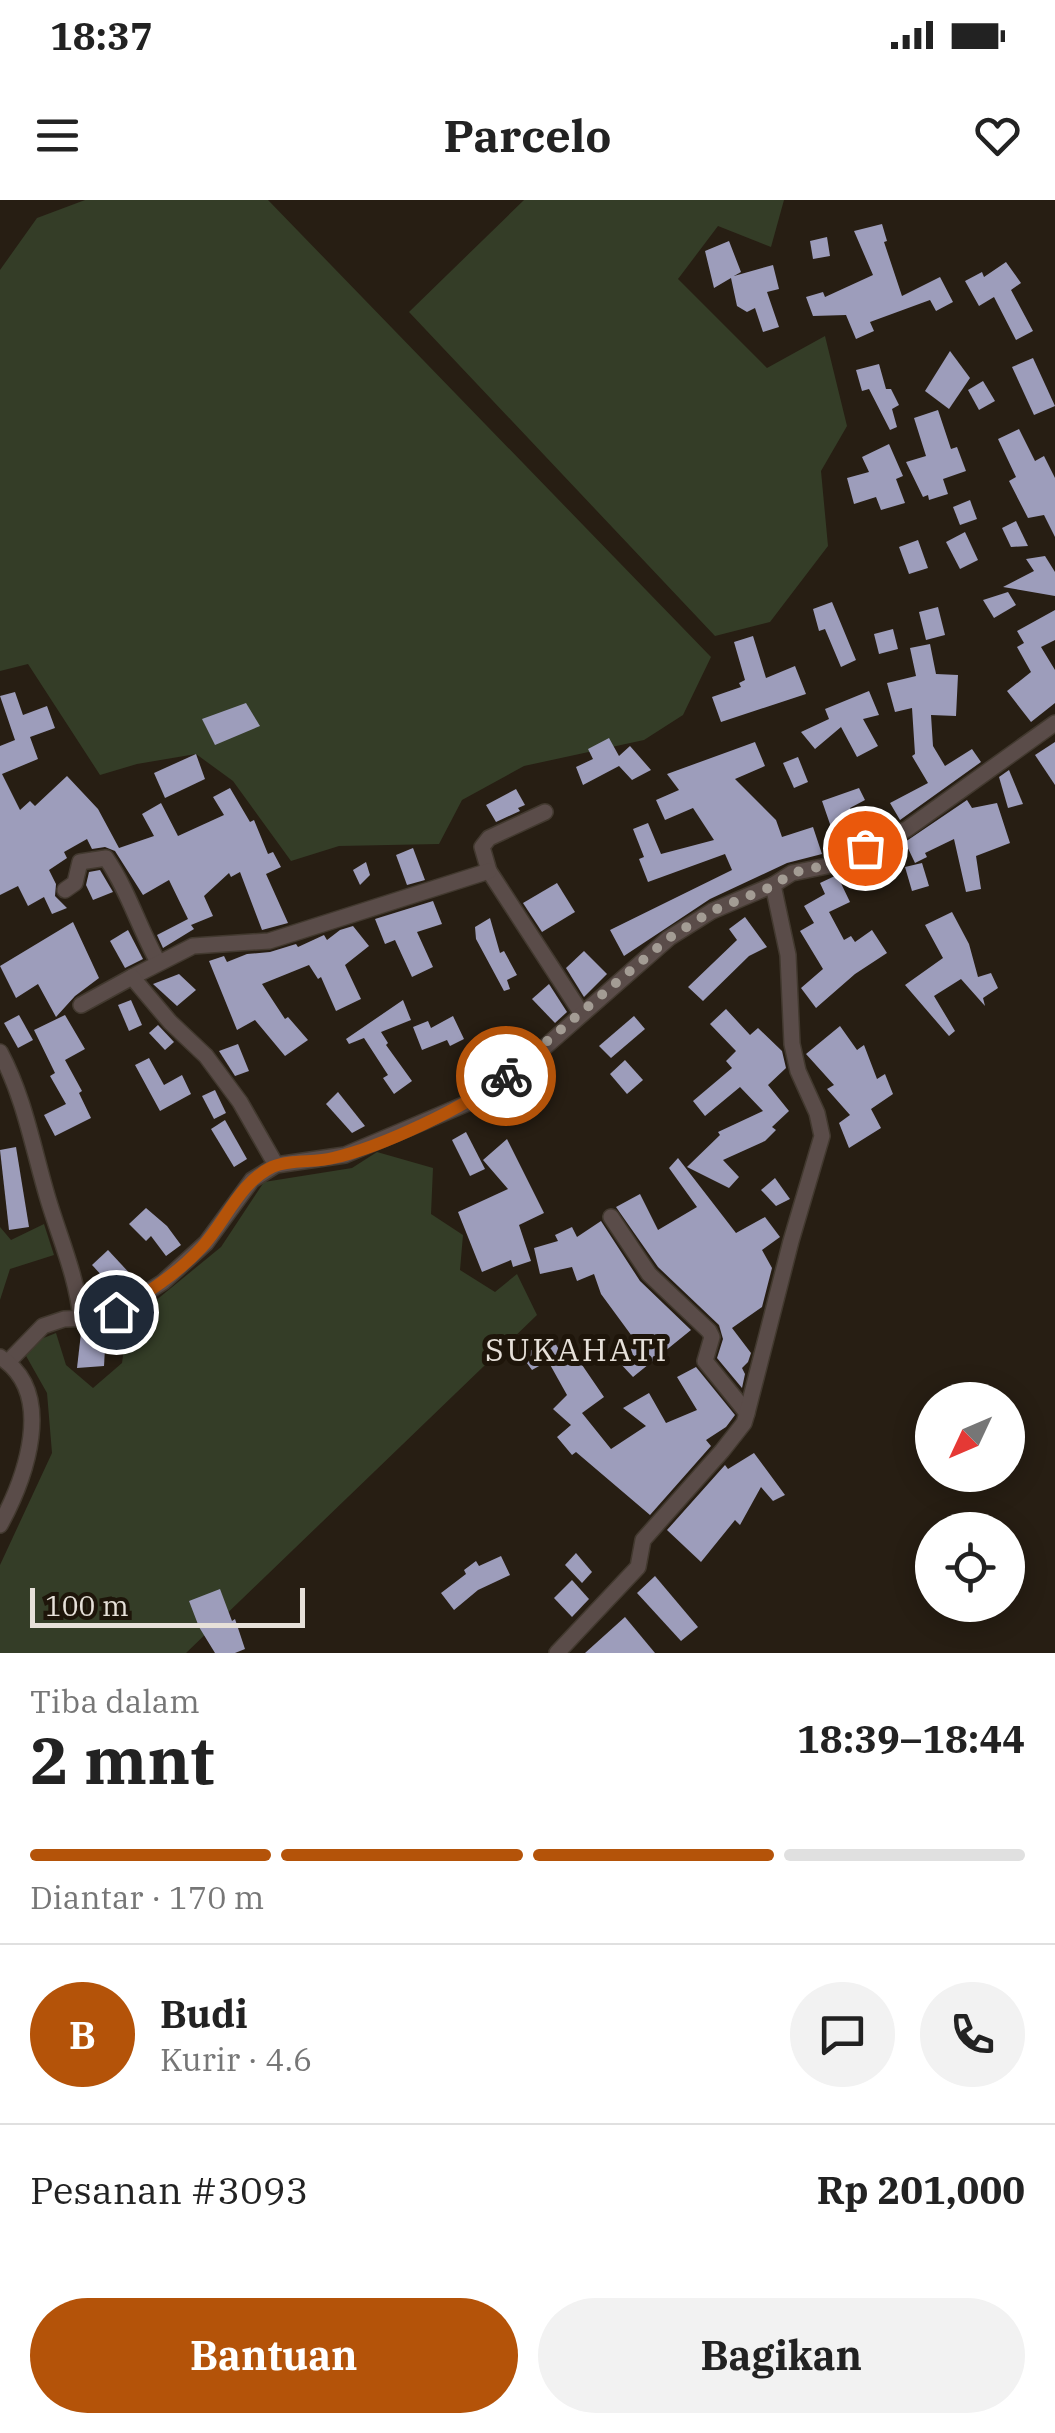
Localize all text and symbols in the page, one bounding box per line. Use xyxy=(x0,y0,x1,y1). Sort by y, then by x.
text: 18:37 xyxy=(50,11,153,60)
text: Parcelo xyxy=(443,106,612,164)
icon: menu xyxy=(30,108,85,163)
icon: heart xyxy=(970,108,1025,163)
pin xyxy=(823,806,908,891)
icon: bag xyxy=(838,821,893,876)
courier xyxy=(456,1026,556,1126)
icon: bike xyxy=(479,1049,534,1104)
pin xyxy=(74,1270,159,1355)
icon: home xyxy=(89,1285,144,1340)
district label: SUKAHATI xyxy=(485,1328,669,1370)
north arrow xyxy=(915,1382,1025,1492)
map controls xyxy=(915,1382,1025,1622)
button: locate xyxy=(915,1512,1025,1622)
scale bar xyxy=(30,1583,305,1628)
text: 100 m xyxy=(45,1587,129,1624)
text: Tiba dalam xyxy=(30,1680,200,1722)
text: 18:39–18:44 xyxy=(797,1714,1025,1763)
text: 2 mnt xyxy=(30,1717,214,1802)
text: Diantar · 170 m xyxy=(30,1876,264,1918)
button: chat xyxy=(790,1982,895,2087)
button: phone xyxy=(920,1982,1025,2087)
text: Budi xyxy=(160,1989,248,2038)
text: B xyxy=(69,2010,96,2059)
text: Kurir · 4.6 xyxy=(160,2038,312,2080)
text: Pesanan #3093 xyxy=(30,2165,308,2214)
text: Rp 201,000 xyxy=(817,2165,1025,2214)
button: Bantuan xyxy=(30,2298,518,2413)
button: Bagikan xyxy=(538,2298,1025,2413)

